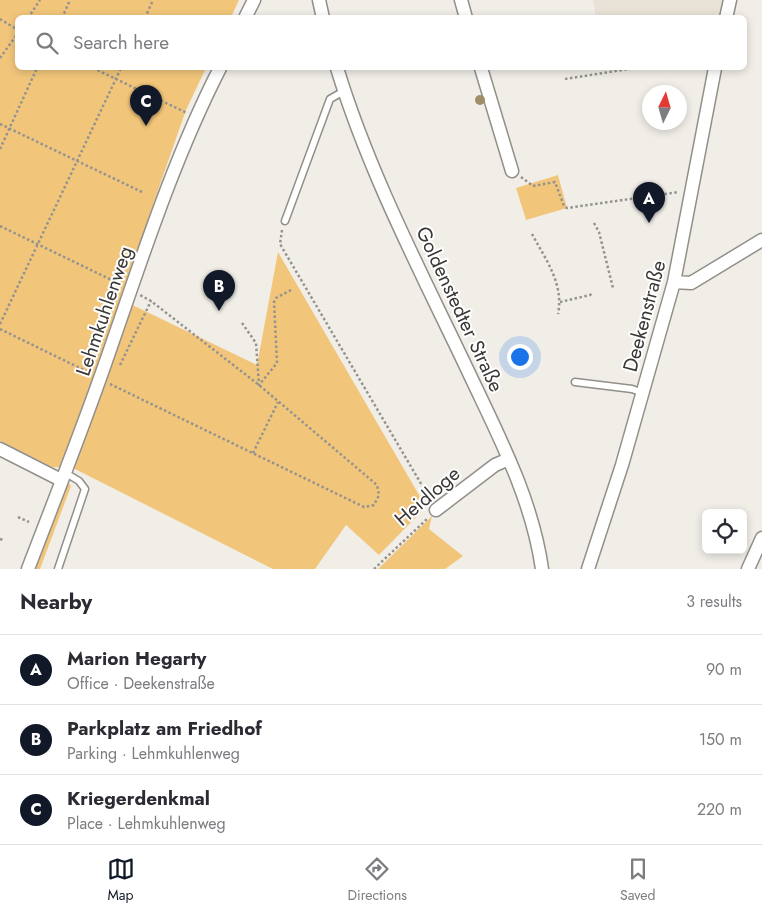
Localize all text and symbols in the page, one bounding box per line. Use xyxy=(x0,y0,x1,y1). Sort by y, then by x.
search box xyxy=(15,15,747,70)
icon: search xyxy=(33,29,61,57)
text: Search here xyxy=(73,29,169,56)
pin: C xyxy=(130,85,162,126)
north arrow xyxy=(642,85,687,130)
pin: A xyxy=(633,182,665,223)
street label: Goldenstedter Straße xyxy=(408,222,511,397)
street label: Lehmkuhlenweg xyxy=(69,242,140,380)
street label: Deekenstraße xyxy=(616,257,673,375)
pin: B xyxy=(203,270,235,311)
your location xyxy=(507,344,533,370)
street label: Heidloge xyxy=(388,460,466,533)
map controls xyxy=(702,509,747,554)
button: locate xyxy=(702,509,747,554)
text: Nearby xyxy=(20,587,92,617)
text: 3 results xyxy=(686,590,742,613)
text: Marion Hegarty xyxy=(67,645,206,672)
text: A xyxy=(30,658,42,681)
text: 90 m xyxy=(706,658,742,681)
text: Office · Deekenstraße xyxy=(67,672,215,695)
text: Parkplatz am Friedhof xyxy=(67,715,262,742)
text: B xyxy=(31,728,41,751)
text: 150 m xyxy=(699,728,742,751)
text: Parking · Lehmkuhlenweg xyxy=(67,742,240,765)
text: Kriegerdenkmal xyxy=(67,785,210,812)
text: C xyxy=(30,798,42,821)
text: 220 m xyxy=(697,798,742,821)
text: Place · Lehmkuhlenweg xyxy=(67,812,226,835)
tab: Map xyxy=(107,855,135,905)
tab: Directions xyxy=(348,855,407,905)
tab: Saved xyxy=(620,855,655,905)

